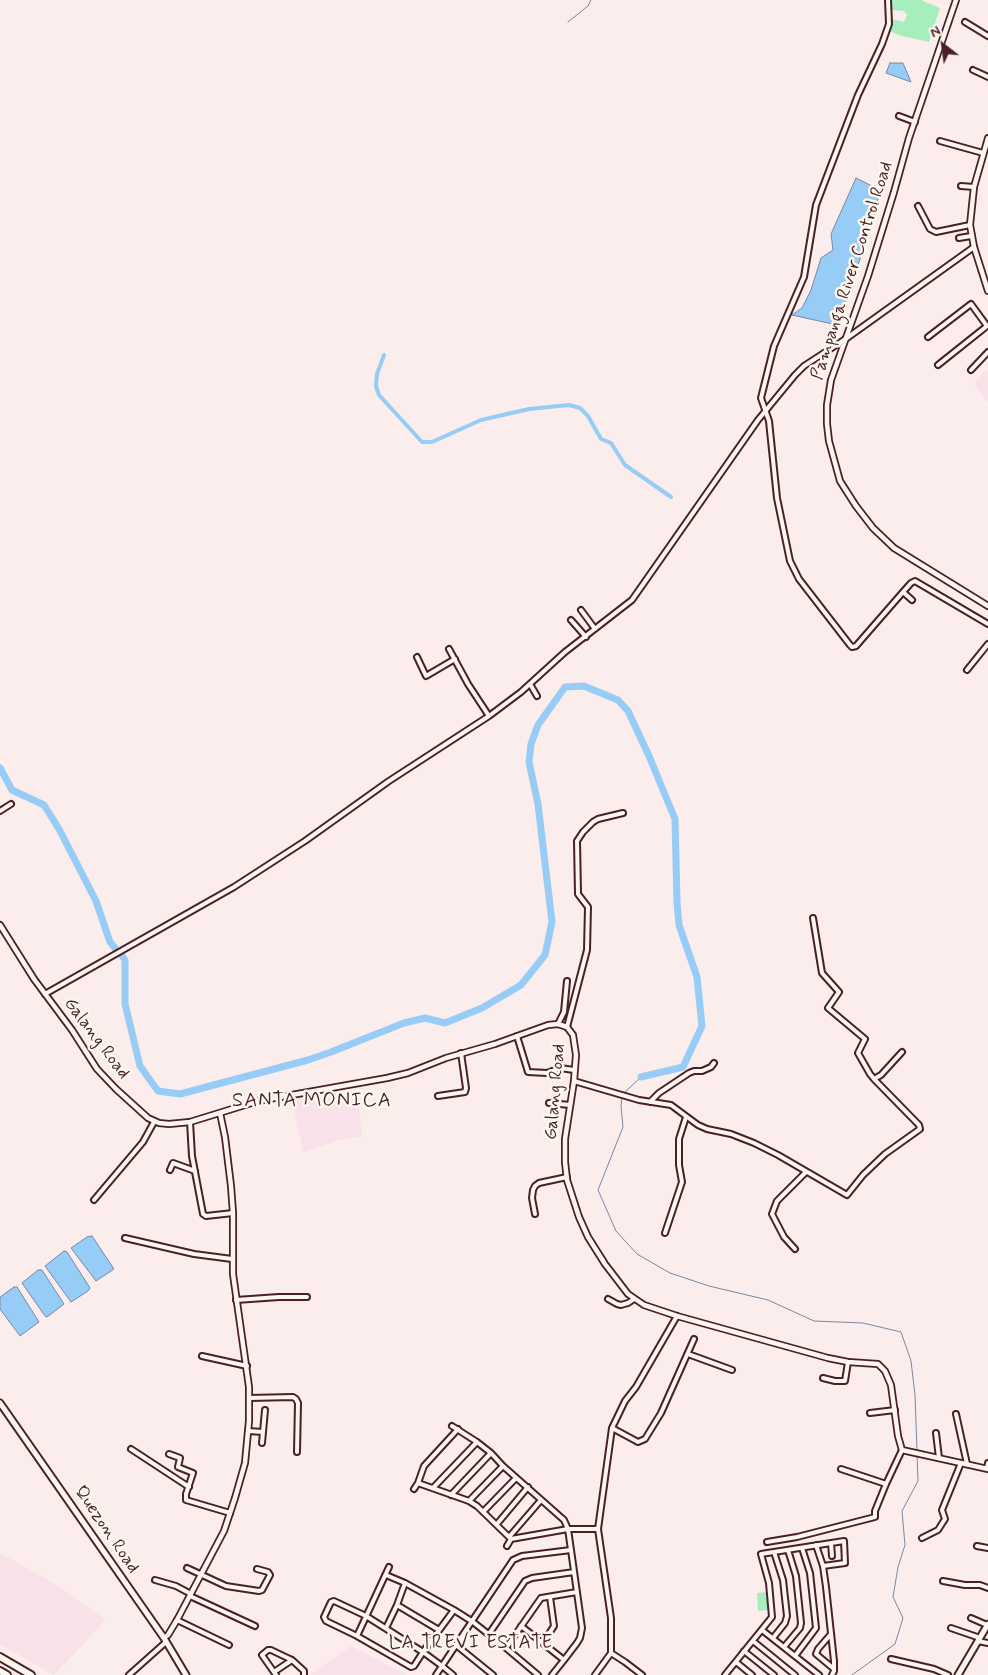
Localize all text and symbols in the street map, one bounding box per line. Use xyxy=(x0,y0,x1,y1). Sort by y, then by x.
north arrow xyxy=(918,20,968,70)
text: N xyxy=(927,22,944,42)
street label: Pampanga River Control Road xyxy=(807,159,899,383)
street label: Galang Road xyxy=(58,994,134,1084)
street label: Galang Road xyxy=(541,1043,571,1141)
district label: SANTA MONICA xyxy=(230,1090,394,1114)
street label: Quezon Road xyxy=(69,1482,143,1578)
district label: LA TREVI ESTATE xyxy=(383,1633,559,1655)

